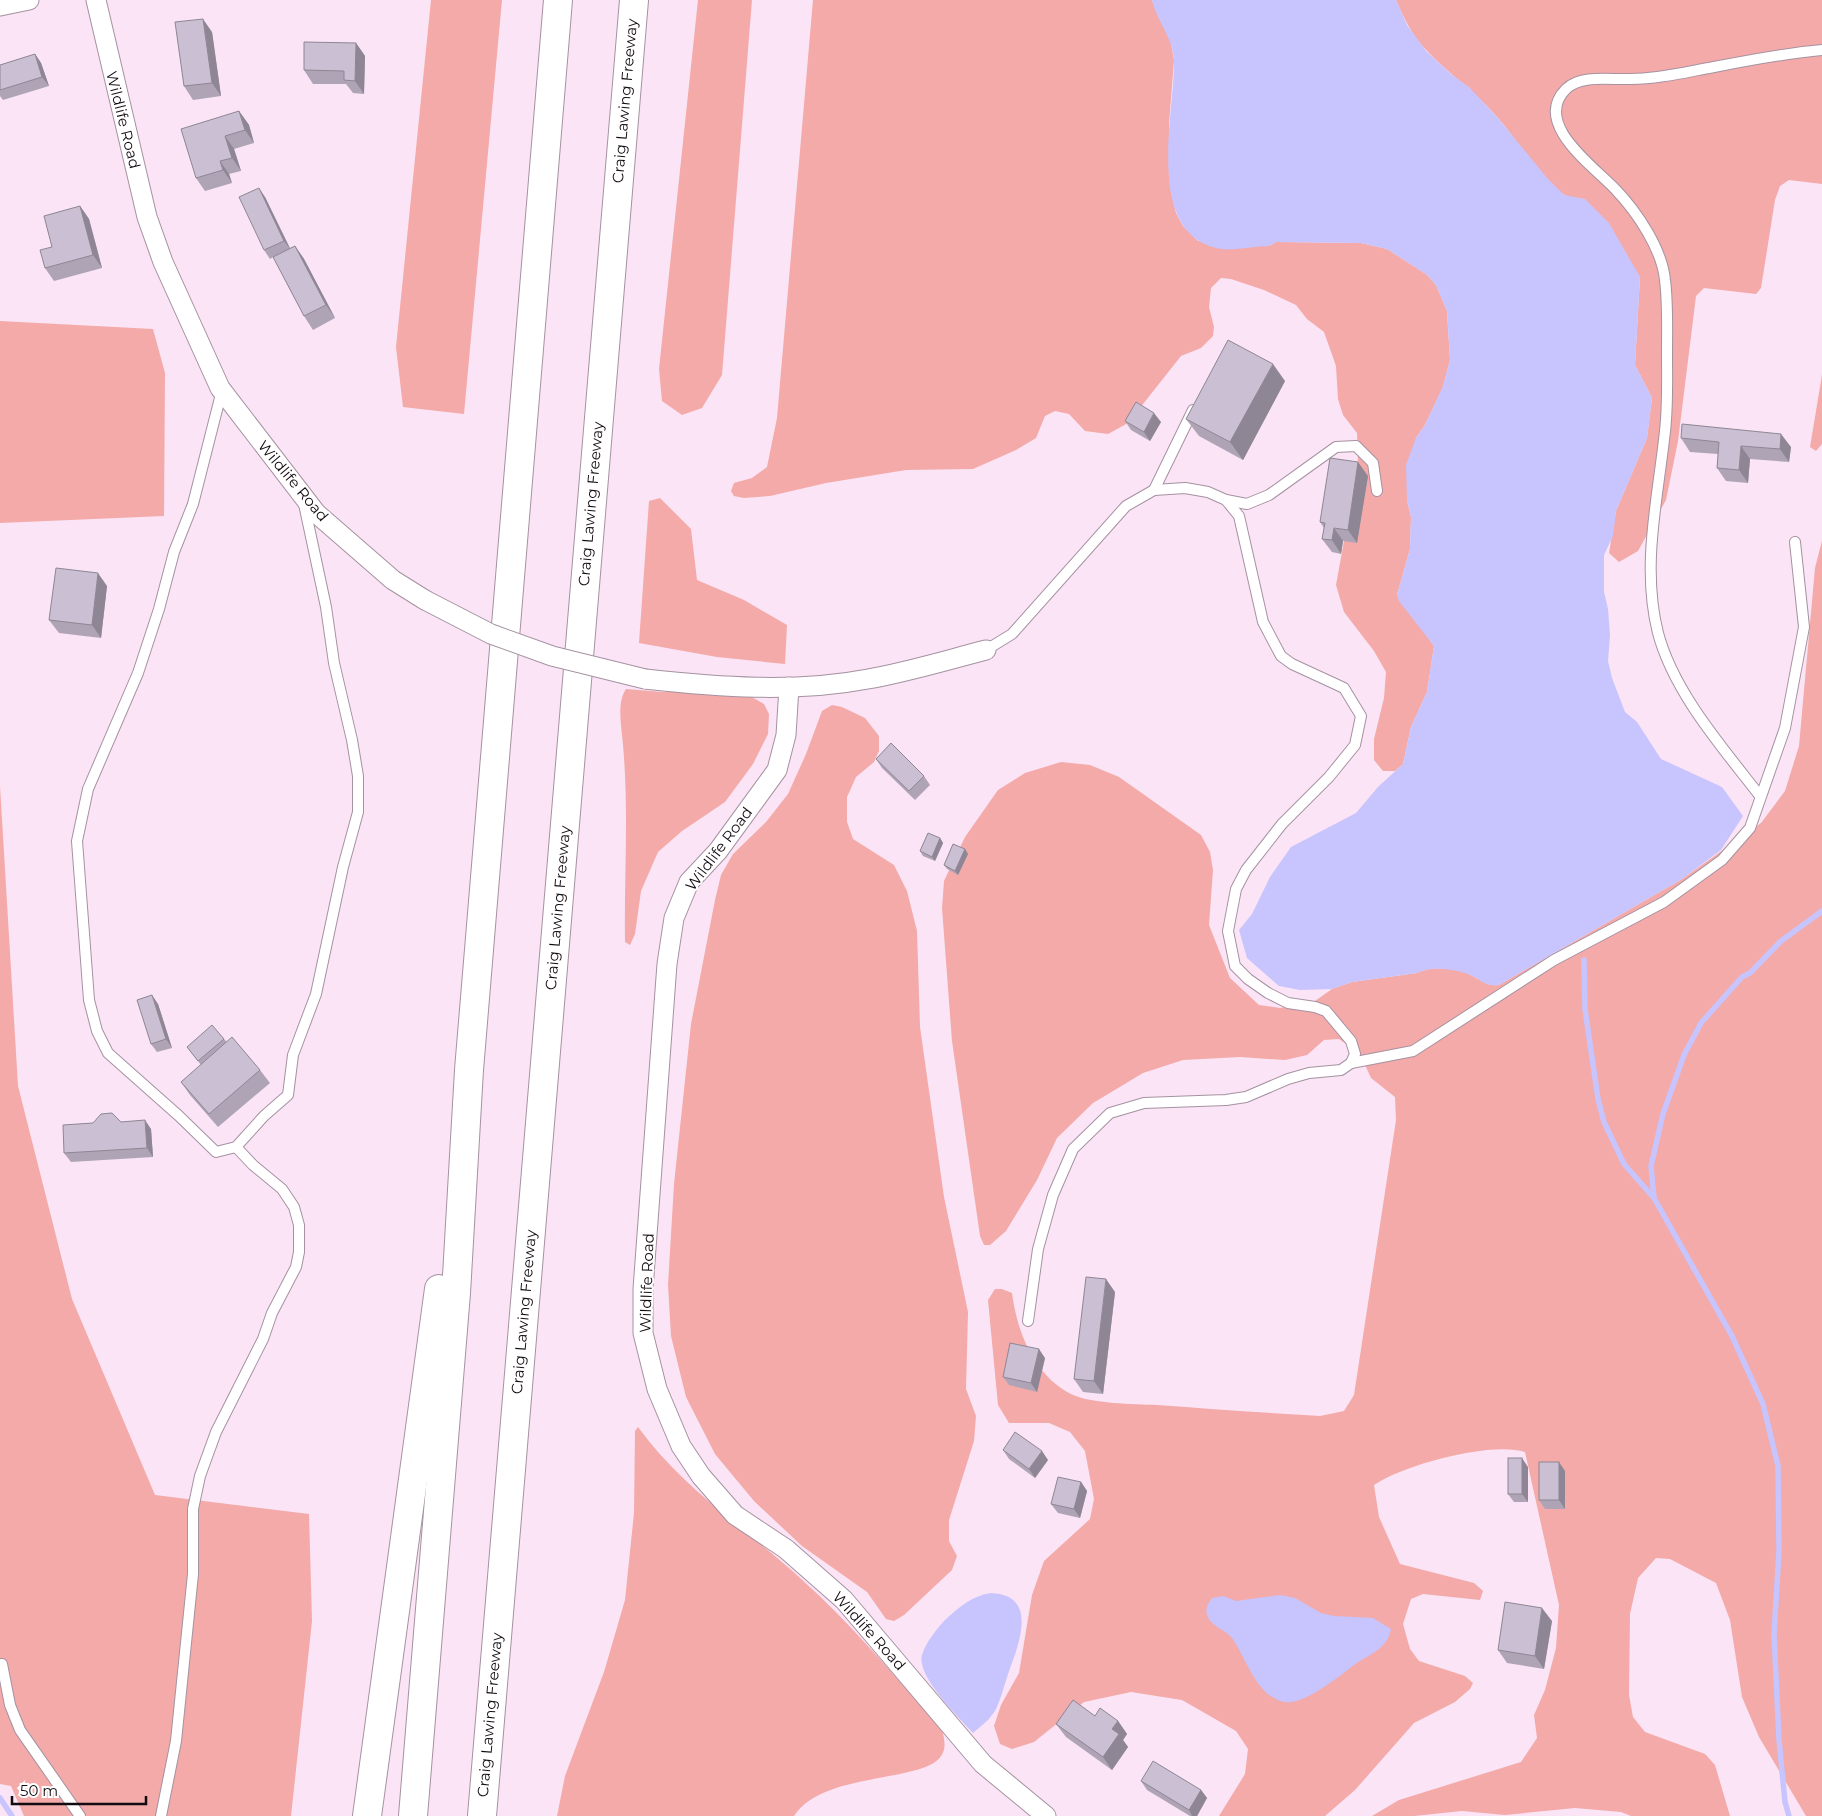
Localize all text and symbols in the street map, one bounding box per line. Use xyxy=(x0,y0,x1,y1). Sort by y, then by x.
street label: Craig Lawing Freeway xyxy=(608,17,641,184)
street label: Wildlife Road xyxy=(102,69,145,171)
street label: Craig Lawing Freeway xyxy=(574,420,607,587)
street label: Wildlife Road xyxy=(254,436,333,525)
street label: Wildlife Road xyxy=(681,803,756,894)
street label: Craig Lawing Freeway xyxy=(541,824,574,991)
street label: Craig Lawing Freeway xyxy=(507,1228,540,1395)
street label: Wildlife Road xyxy=(635,1233,658,1333)
street label: Wildlife Road xyxy=(829,1587,910,1674)
street label: Craig Lawing Freeway xyxy=(473,1631,506,1798)
scale bar xyxy=(12,1774,146,1806)
text: 50 m xyxy=(20,1781,58,1800)

